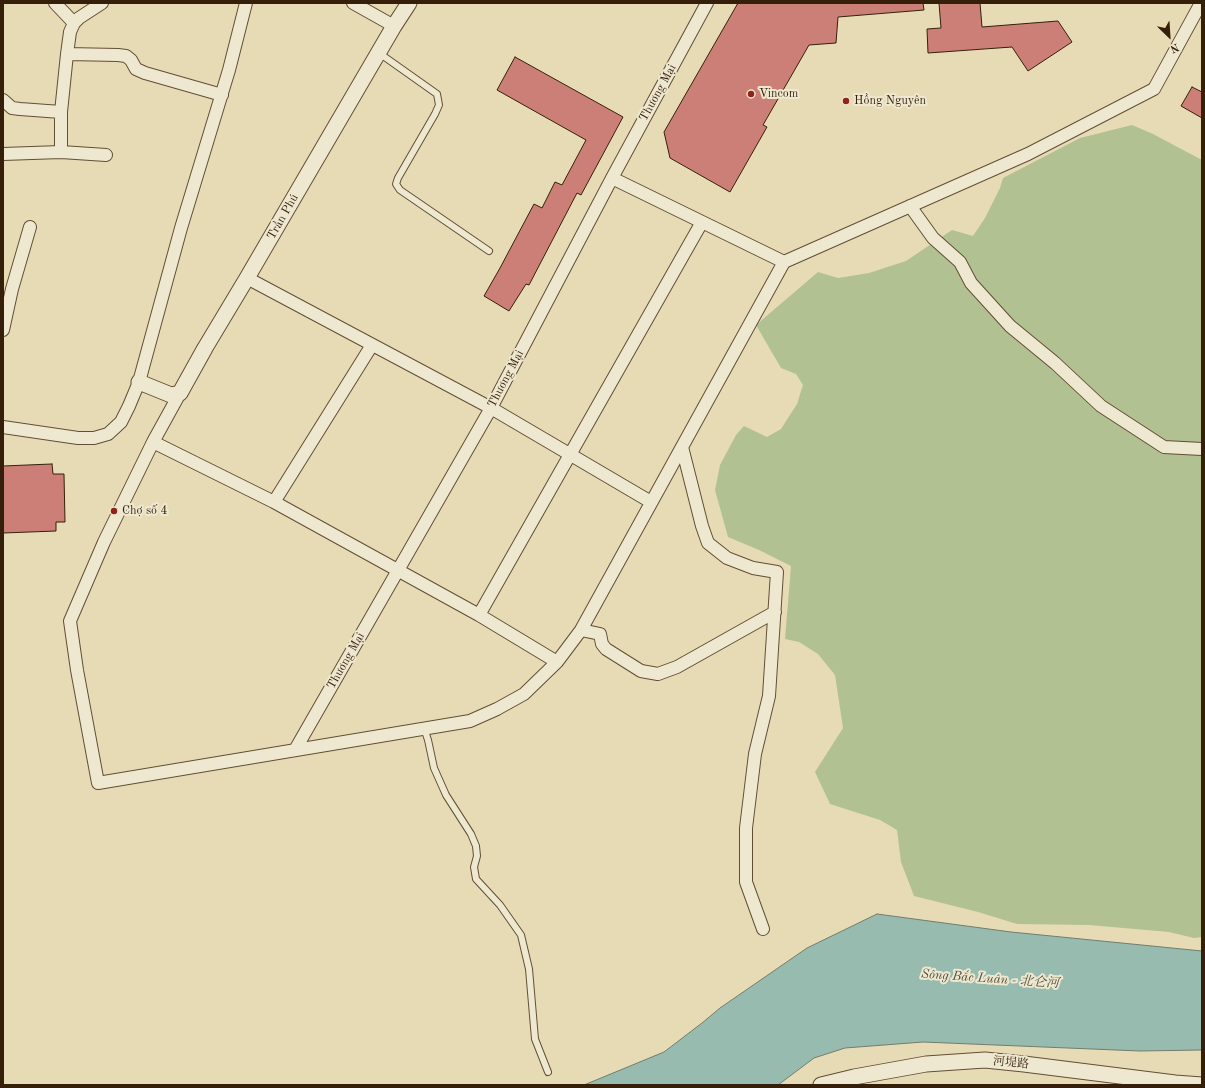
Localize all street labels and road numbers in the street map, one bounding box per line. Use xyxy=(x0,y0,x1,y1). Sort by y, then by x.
street label: Thương Mại xyxy=(636,62,680,124)
street label: Trần Phú xyxy=(264,192,302,242)
street label: Thương Mại xyxy=(485,348,527,410)
street label: Thương Mại xyxy=(324,630,368,692)
street label: 河堤路 xyxy=(992,1054,1030,1072)

